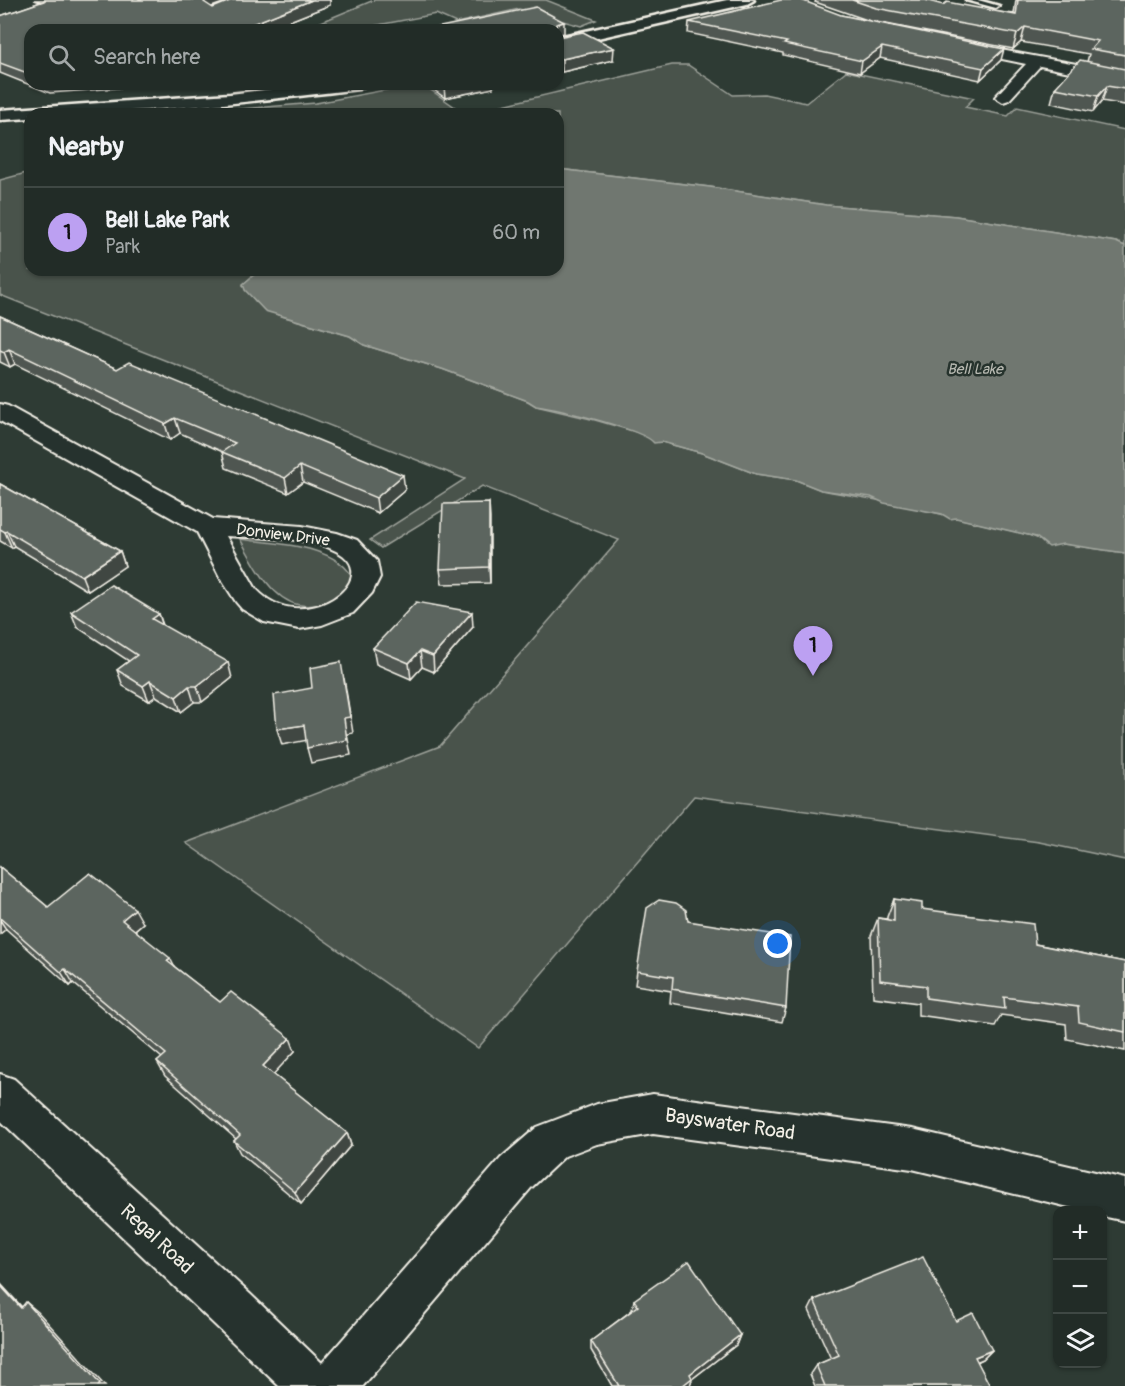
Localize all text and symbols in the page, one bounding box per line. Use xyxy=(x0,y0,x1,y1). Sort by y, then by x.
search box xyxy=(24,24,564,90)
icon: search xyxy=(45,41,78,74)
text: Search here xyxy=(93,43,200,71)
text: Nearby xyxy=(48,131,124,163)
text: Bell Lake Park xyxy=(105,206,230,234)
text: 1 xyxy=(64,220,71,245)
text: 60 m xyxy=(493,220,540,245)
text: Park xyxy=(105,234,140,259)
water label: Bell Lake xyxy=(947,360,1004,379)
street label: Donview Drive xyxy=(235,519,331,551)
pin: 1 xyxy=(794,626,832,676)
your location xyxy=(763,929,792,958)
street label: Bayswater Road xyxy=(663,1102,797,1146)
street label: Regal Road xyxy=(115,1199,199,1279)
map controls xyxy=(1053,1206,1107,1368)
button: + xyxy=(1053,1206,1107,1260)
button: − xyxy=(1053,1260,1107,1314)
button: layers xyxy=(1053,1314,1107,1368)

